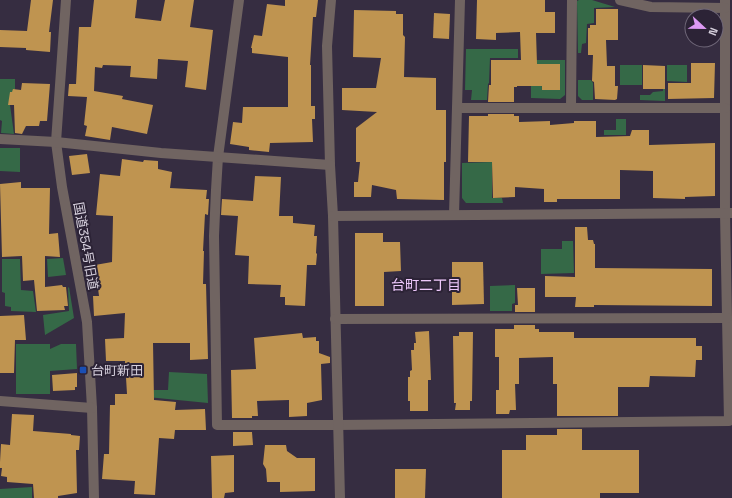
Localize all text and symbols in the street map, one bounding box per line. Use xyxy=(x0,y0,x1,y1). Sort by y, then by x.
north arrow xyxy=(684,8,724,48)
text: N xyxy=(705,26,721,38)
street label: 国道354号旧道 xyxy=(70,201,102,291)
district label: 台町二丁目 xyxy=(391,276,461,294)
place label: 台町新田 xyxy=(91,362,143,379)
marker: 台町新田 xyxy=(78,365,88,375)

